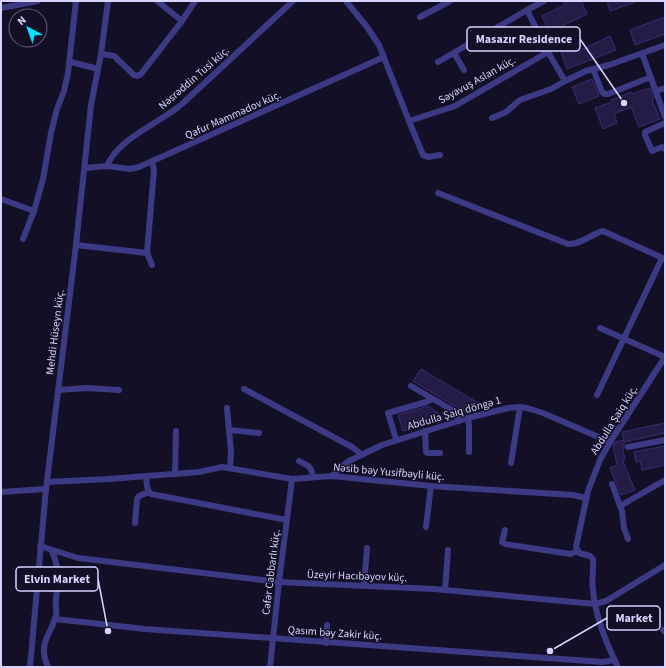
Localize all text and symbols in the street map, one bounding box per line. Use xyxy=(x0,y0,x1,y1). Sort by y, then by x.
north arrow xyxy=(8,8,48,48)
text: N xyxy=(14,13,29,29)
callout: Masazır Residence xyxy=(467,27,580,51)
text: Masazır Residence xyxy=(476,31,572,48)
street label: Nəsrəddin Tusi küç. xyxy=(155,43,233,113)
street label: Səyavuş Aslan küç. xyxy=(436,52,519,107)
street label: Qafur Məmmədov küç. xyxy=(183,87,284,143)
street label: Mehdi Hüseyn küç. xyxy=(42,288,68,376)
street label: Abdulla Şaiq küç. xyxy=(587,382,641,457)
street label: Abdulla Şaiq döngə 1 xyxy=(405,392,503,434)
street label: Nəsib bəy Yusifbəyli küç. xyxy=(333,460,446,484)
street label: Cəfər Cabbarlı küç. xyxy=(258,528,284,616)
callout: Elvin Market xyxy=(16,567,98,591)
street label: Üzeyir Hacıbəyov küç. xyxy=(307,567,408,585)
text: Elvin Market xyxy=(24,571,90,588)
callout: Market xyxy=(607,606,660,630)
text: Market xyxy=(615,610,653,627)
street label: Qasım bəy Zakir küç. xyxy=(287,622,383,644)

